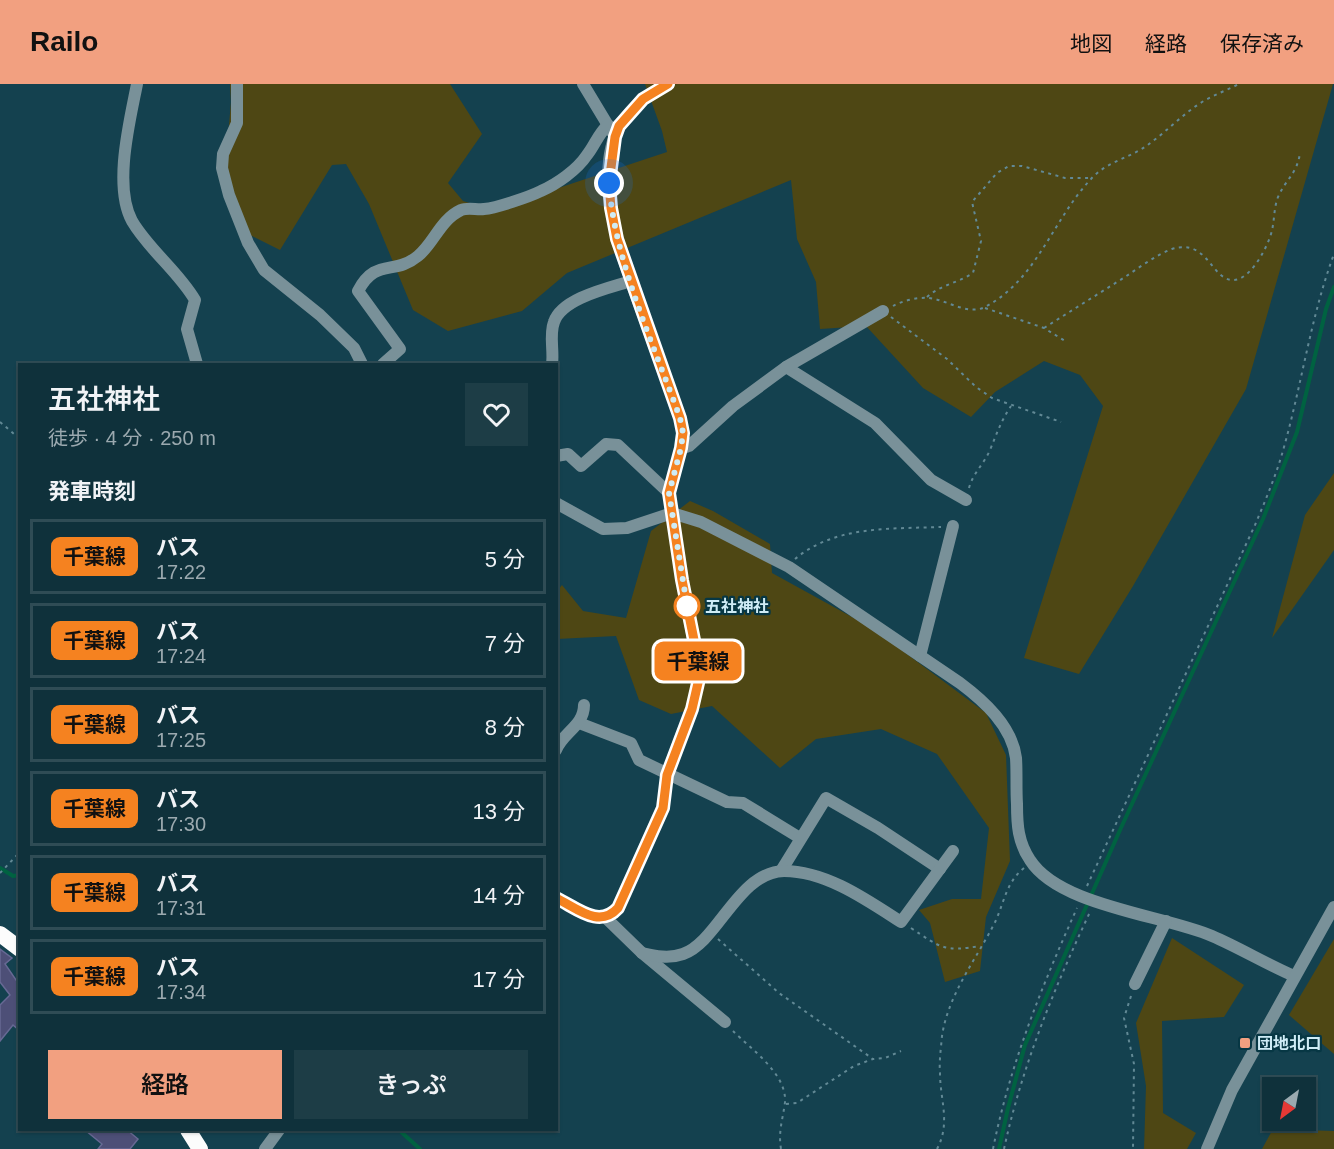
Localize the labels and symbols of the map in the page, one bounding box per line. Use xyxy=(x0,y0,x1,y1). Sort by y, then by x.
your location xyxy=(594,168,624,198)
marker: 五社神社 xyxy=(674,593,700,619)
place label: 五社神社 xyxy=(705,597,769,615)
line badge: 千葉線 xyxy=(664,642,732,680)
place label: 団地北口 xyxy=(1257,1035,1321,1052)
marker: 団地北口 xyxy=(1238,1036,1252,1050)
north arrow xyxy=(1262,1077,1316,1131)

